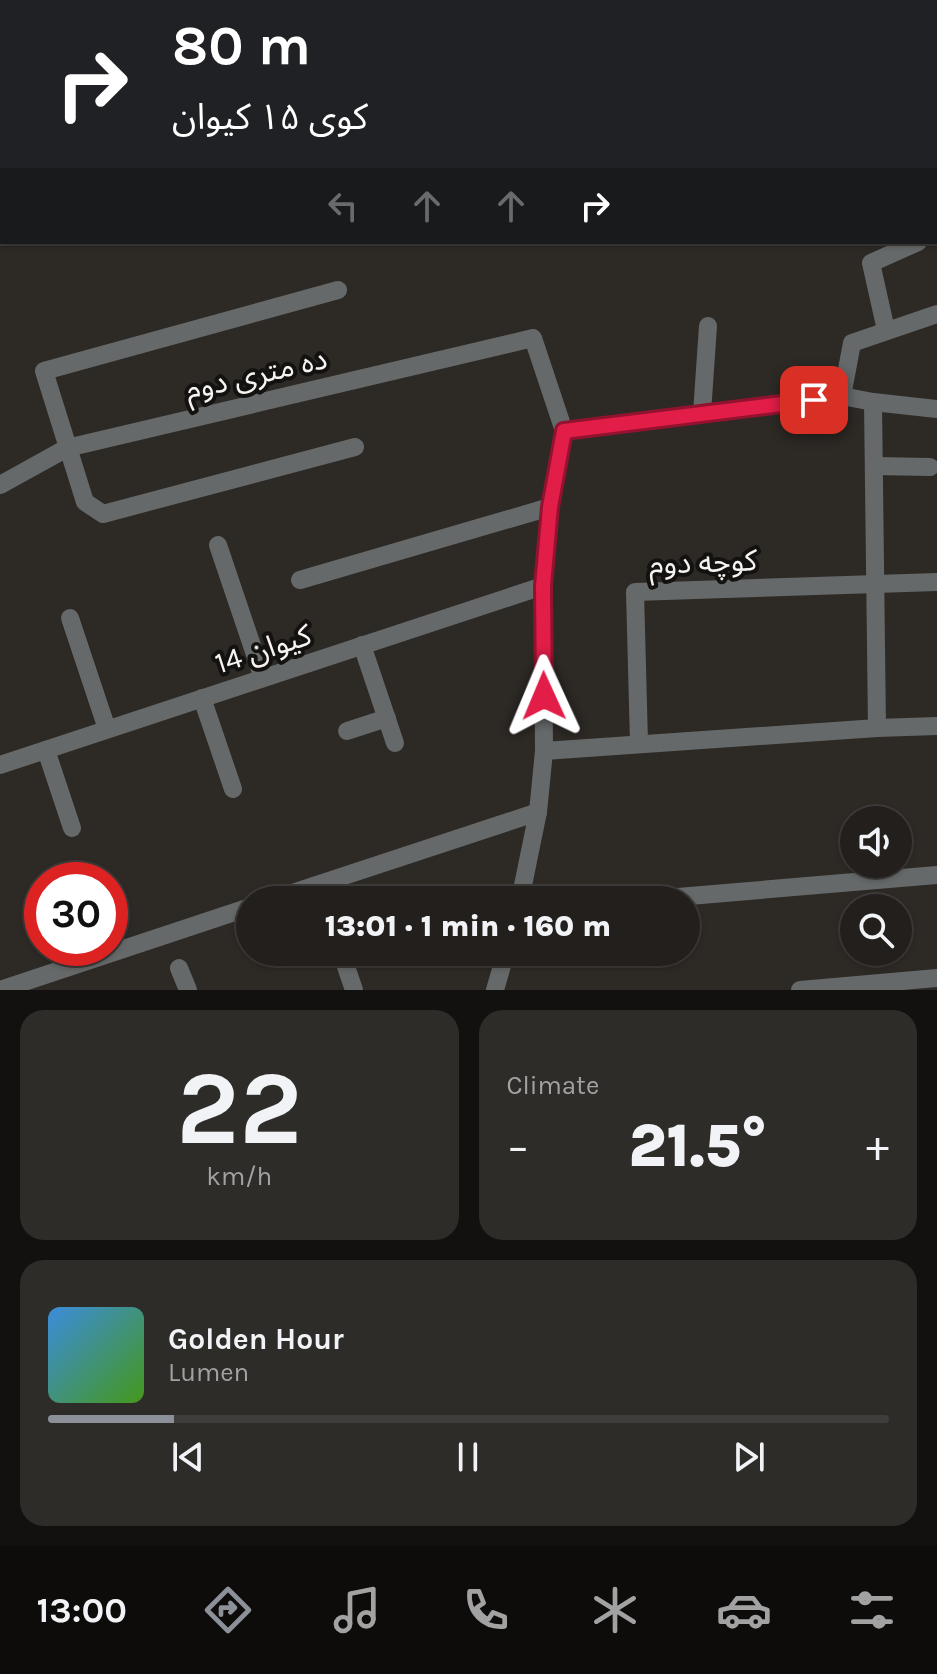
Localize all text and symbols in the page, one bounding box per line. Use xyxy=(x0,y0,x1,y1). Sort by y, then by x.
text: 80 m xyxy=(172,13,311,78)
icon: right xyxy=(40,32,144,136)
text: کوی ۱۵ کیوان xyxy=(172,96,368,138)
icon: left xyxy=(321,184,365,228)
icon: ahead xyxy=(405,184,449,228)
icon: ahead xyxy=(489,184,533,228)
icon: right xyxy=(573,184,617,228)
street label: ده متری دوم xyxy=(182,340,331,412)
pin xyxy=(780,366,848,434)
icon: arrive xyxy=(792,378,836,422)
street label: کوچه دوم xyxy=(648,542,758,586)
street label: کیوان 14 xyxy=(210,616,316,681)
position arrow xyxy=(502,654,586,738)
map controls xyxy=(840,806,912,966)
button: sound xyxy=(840,806,912,878)
speed limit sign: 30 xyxy=(24,862,128,966)
button: search xyxy=(840,894,912,966)
text: 13:01 · 1 min · 160 m xyxy=(325,908,611,944)
text: 22 xyxy=(176,1048,302,1169)
text: Climate xyxy=(507,1070,599,1101)
text: 21.5° xyxy=(628,1111,767,1181)
text: − xyxy=(507,1121,530,1172)
text: + xyxy=(866,1121,889,1172)
text: km/h xyxy=(206,1161,272,1192)
text: Golden Hour xyxy=(168,1321,344,1357)
text: Lumen xyxy=(168,1357,249,1388)
icon: previous xyxy=(166,1435,210,1479)
icon: pause xyxy=(446,1435,490,1479)
icon: next xyxy=(727,1435,771,1479)
icon: directions xyxy=(200,1582,256,1638)
icon: music xyxy=(329,1582,385,1638)
icon: phone xyxy=(458,1582,514,1638)
icon: climate xyxy=(587,1582,643,1638)
icon: car xyxy=(716,1582,772,1638)
icon: filters xyxy=(844,1582,900,1638)
text: 13:00 xyxy=(36,1589,127,1631)

